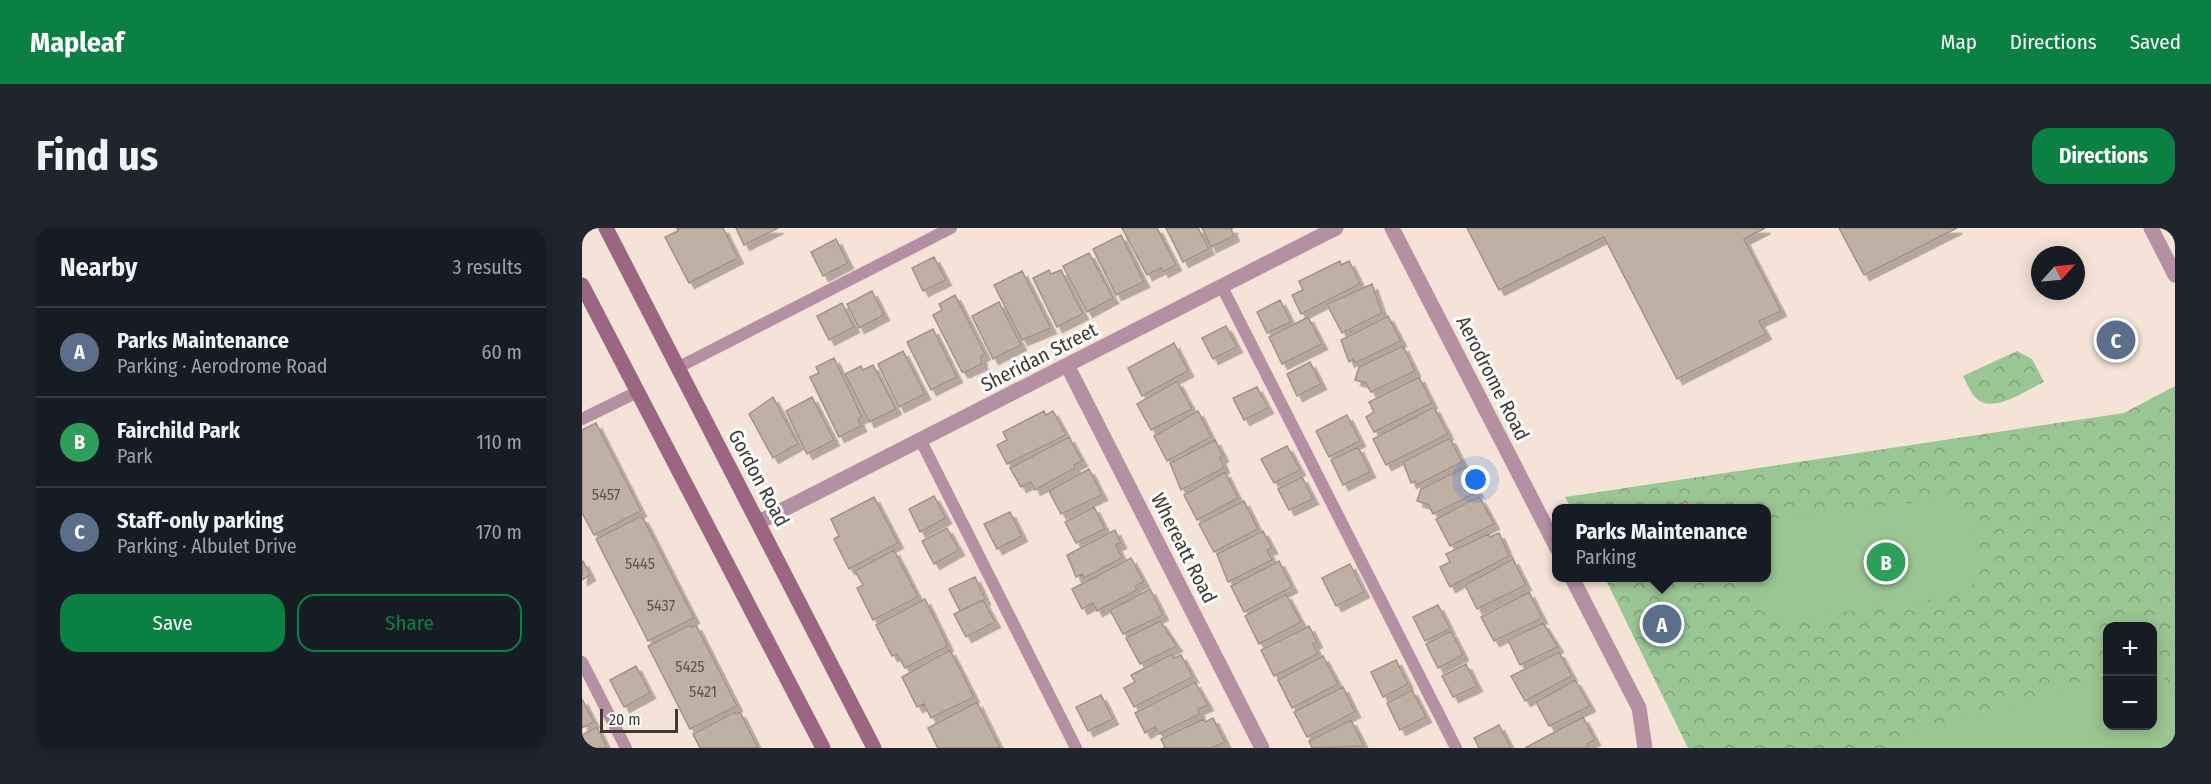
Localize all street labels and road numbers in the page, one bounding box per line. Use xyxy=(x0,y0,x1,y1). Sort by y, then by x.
street label: Aerodrome Road xyxy=(1451,312,1535,444)
street label: Sheridan Street xyxy=(977,317,1102,397)
street label: Gordon Road xyxy=(723,425,795,531)
street label: Whereatt Road xyxy=(1146,489,1222,607)

